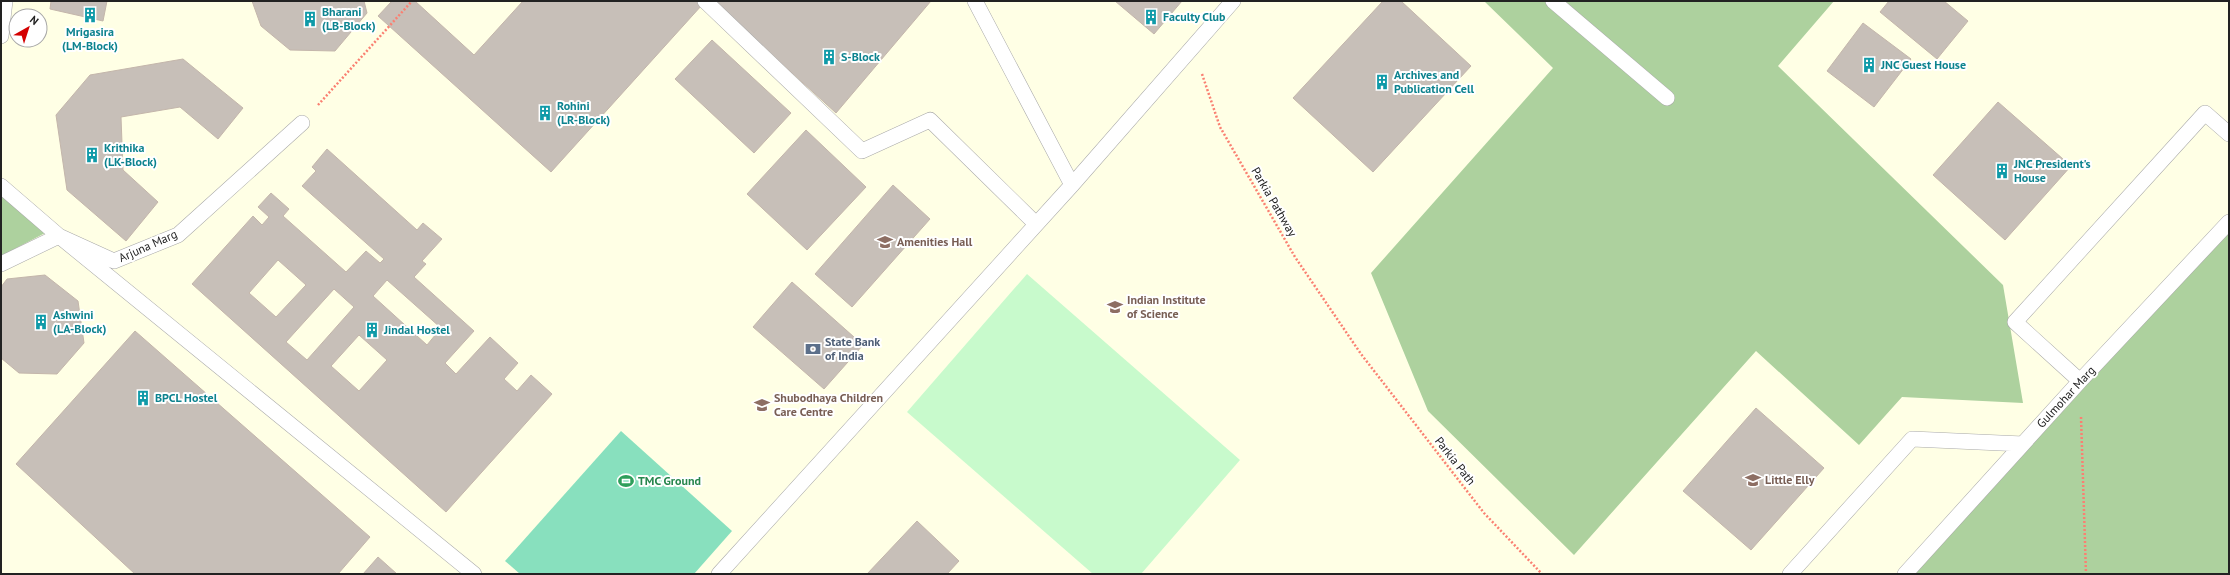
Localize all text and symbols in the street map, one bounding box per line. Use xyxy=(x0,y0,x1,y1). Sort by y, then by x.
place label: Bharani (LB-Block) xyxy=(322,4,376,33)
building icon: Mrigasira (LM-Block) xyxy=(81,6,99,24)
north arrow xyxy=(8,8,48,48)
building icon: Faculty Club xyxy=(1142,8,1160,26)
place label: Faculty Club xyxy=(1163,9,1226,24)
building icon: Bharani (LB-Block) xyxy=(301,10,319,28)
text: N xyxy=(27,13,42,28)
place label: Mrigasira (LM-Block) xyxy=(62,24,118,53)
building icon: S-Block xyxy=(820,48,838,66)
place label: S-Block xyxy=(841,49,880,64)
building icon: JNC Guest House xyxy=(1860,56,1878,74)
place label: JNC Guest House xyxy=(1880,57,1966,72)
place label: Archives and Publication Cell xyxy=(1394,67,1474,96)
building icon: Archives and Publication Cell xyxy=(1373,73,1391,91)
place label: Rohini (LR-Block) xyxy=(557,98,610,127)
building icon: Rohini (LR-Block) xyxy=(536,104,554,122)
place label: Krithika (LK-Block) xyxy=(104,140,157,169)
building icon: Krithika (LK-Block) xyxy=(83,146,101,164)
place label: JNC President's House xyxy=(2013,156,2091,185)
building icon: JNC President's House xyxy=(1993,162,2011,180)
street label: Parkia Pathway xyxy=(1249,164,1301,239)
street label: Arjuna Marg xyxy=(116,226,179,265)
school or university icon: Amenities Hall xyxy=(876,233,894,251)
place label: Amenities Hall xyxy=(897,234,973,249)
place label: Indian Institute of Science xyxy=(1127,292,1206,321)
school or university icon: Indian Institute of Science xyxy=(1106,298,1124,316)
place label: Ashwini (LA-Block) xyxy=(53,307,106,336)
building icon: Ashwini (LA-Block) xyxy=(32,313,50,331)
building icon: Jindal Hostel xyxy=(363,321,381,339)
place label: Jindal Hostel xyxy=(383,322,450,337)
place label: State Bank of India xyxy=(825,334,880,363)
bank icon: State Bank of India xyxy=(804,340,822,358)
street label: Gulmohar Marg xyxy=(2033,363,2098,431)
building icon: BPCL Hostel xyxy=(134,389,152,407)
place label: BPCL Hostel xyxy=(155,390,218,405)
place label: Shubodhaya Children Care Centre xyxy=(774,390,883,419)
school or university icon: Shubodhaya Children Care Centre xyxy=(753,396,771,414)
street label: Parkia Path xyxy=(1432,433,1479,488)
school or university icon: Little Elly xyxy=(1744,471,1762,489)
sports icon: TMC Ground xyxy=(617,472,635,490)
place label: Little Elly xyxy=(1765,472,1815,487)
place label: TMC Ground xyxy=(638,473,701,488)

